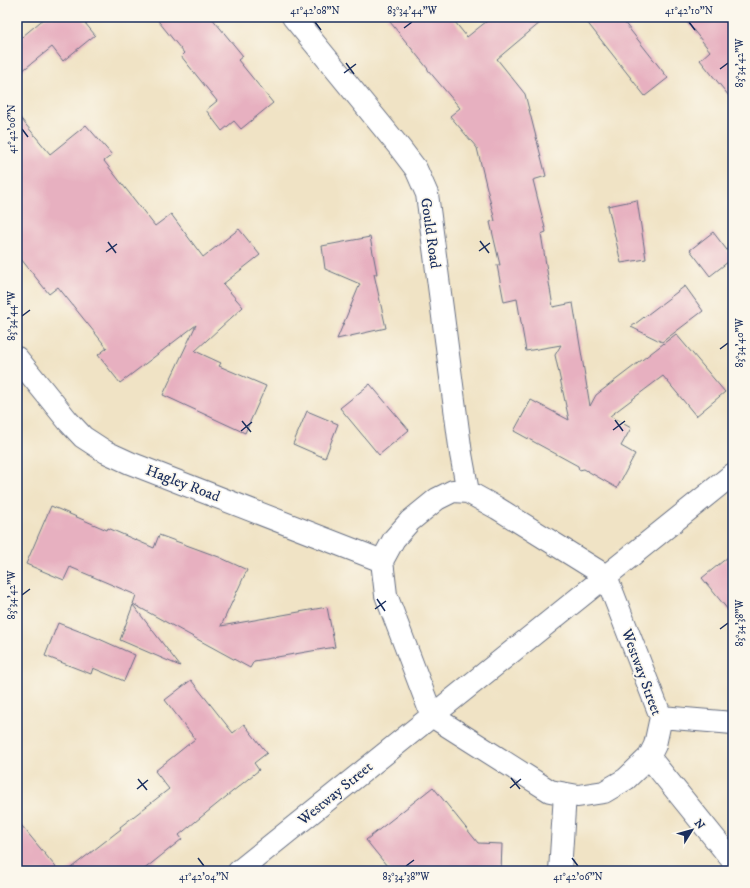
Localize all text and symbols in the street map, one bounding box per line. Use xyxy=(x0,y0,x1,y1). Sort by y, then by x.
text: 41°42'08"N xyxy=(290,5,340,17)
text: 83°34'44"W xyxy=(387,5,438,17)
text: 41°42'10"N xyxy=(665,5,713,17)
text: 83°34'42"W xyxy=(734,38,746,87)
text: 41°42'06"N xyxy=(6,104,18,154)
street label: Gould Road xyxy=(416,196,445,270)
text: 83°34'44"W xyxy=(6,290,18,341)
text: 83°34'40"W xyxy=(734,318,746,368)
street label: Hagley Road xyxy=(143,461,223,507)
text: 83°34'42"W xyxy=(6,570,18,619)
text: 83°34'38"W xyxy=(734,599,746,646)
street label: Westway Street xyxy=(617,625,666,718)
street label: Westway Street xyxy=(293,757,377,830)
north arrow xyxy=(672,810,712,850)
text: N xyxy=(691,817,707,832)
text: 41°42'04"N xyxy=(179,871,229,883)
text: 83°34'38"W xyxy=(383,871,430,883)
text: 41°42'06"N xyxy=(553,871,603,883)

